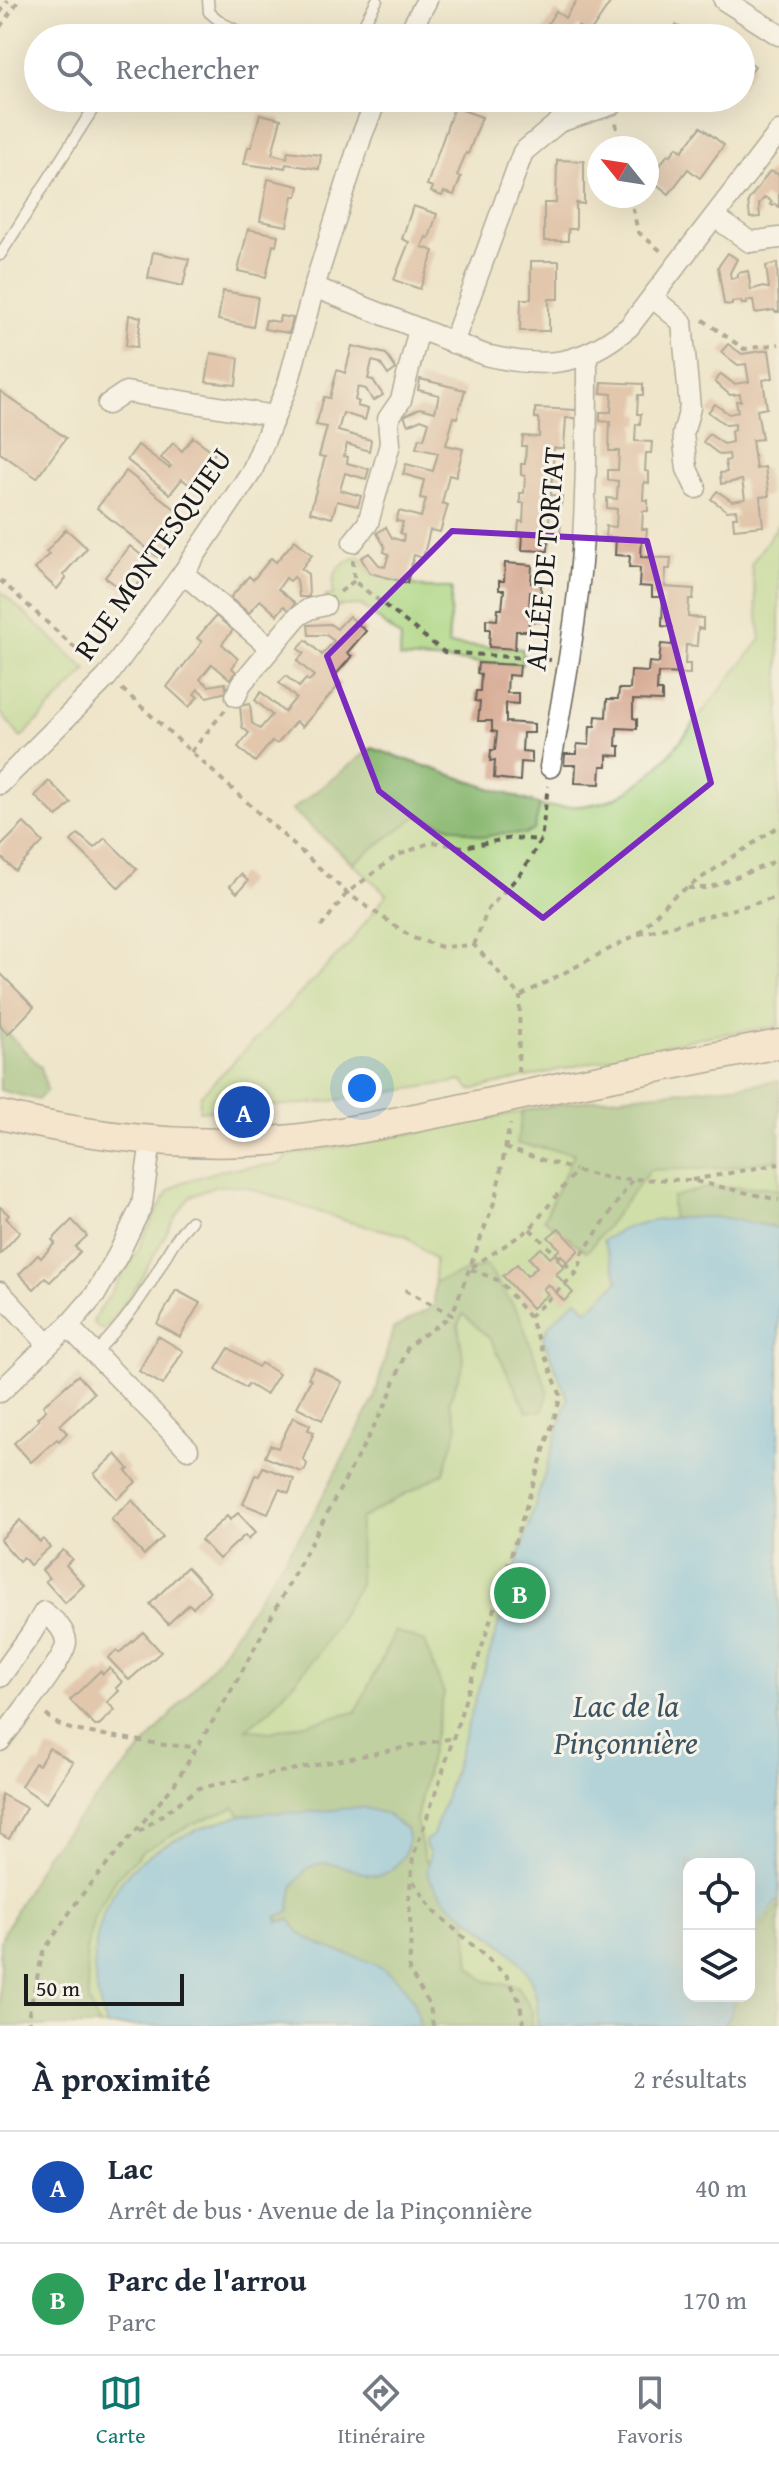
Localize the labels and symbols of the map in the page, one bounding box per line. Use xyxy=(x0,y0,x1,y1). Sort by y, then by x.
north arrow xyxy=(587,136,659,208)
street label: RUE MONTESQUIEU xyxy=(62,438,242,668)
street label: ALLÉE DE TORTAT xyxy=(512,445,576,673)
your location xyxy=(342,1068,382,1108)
pin: A xyxy=(218,1082,270,1142)
pin: B xyxy=(494,1563,546,1623)
water label: Lac de la Pinçonnière xyxy=(553,1682,698,1766)
scale bar xyxy=(24,1970,184,2006)

